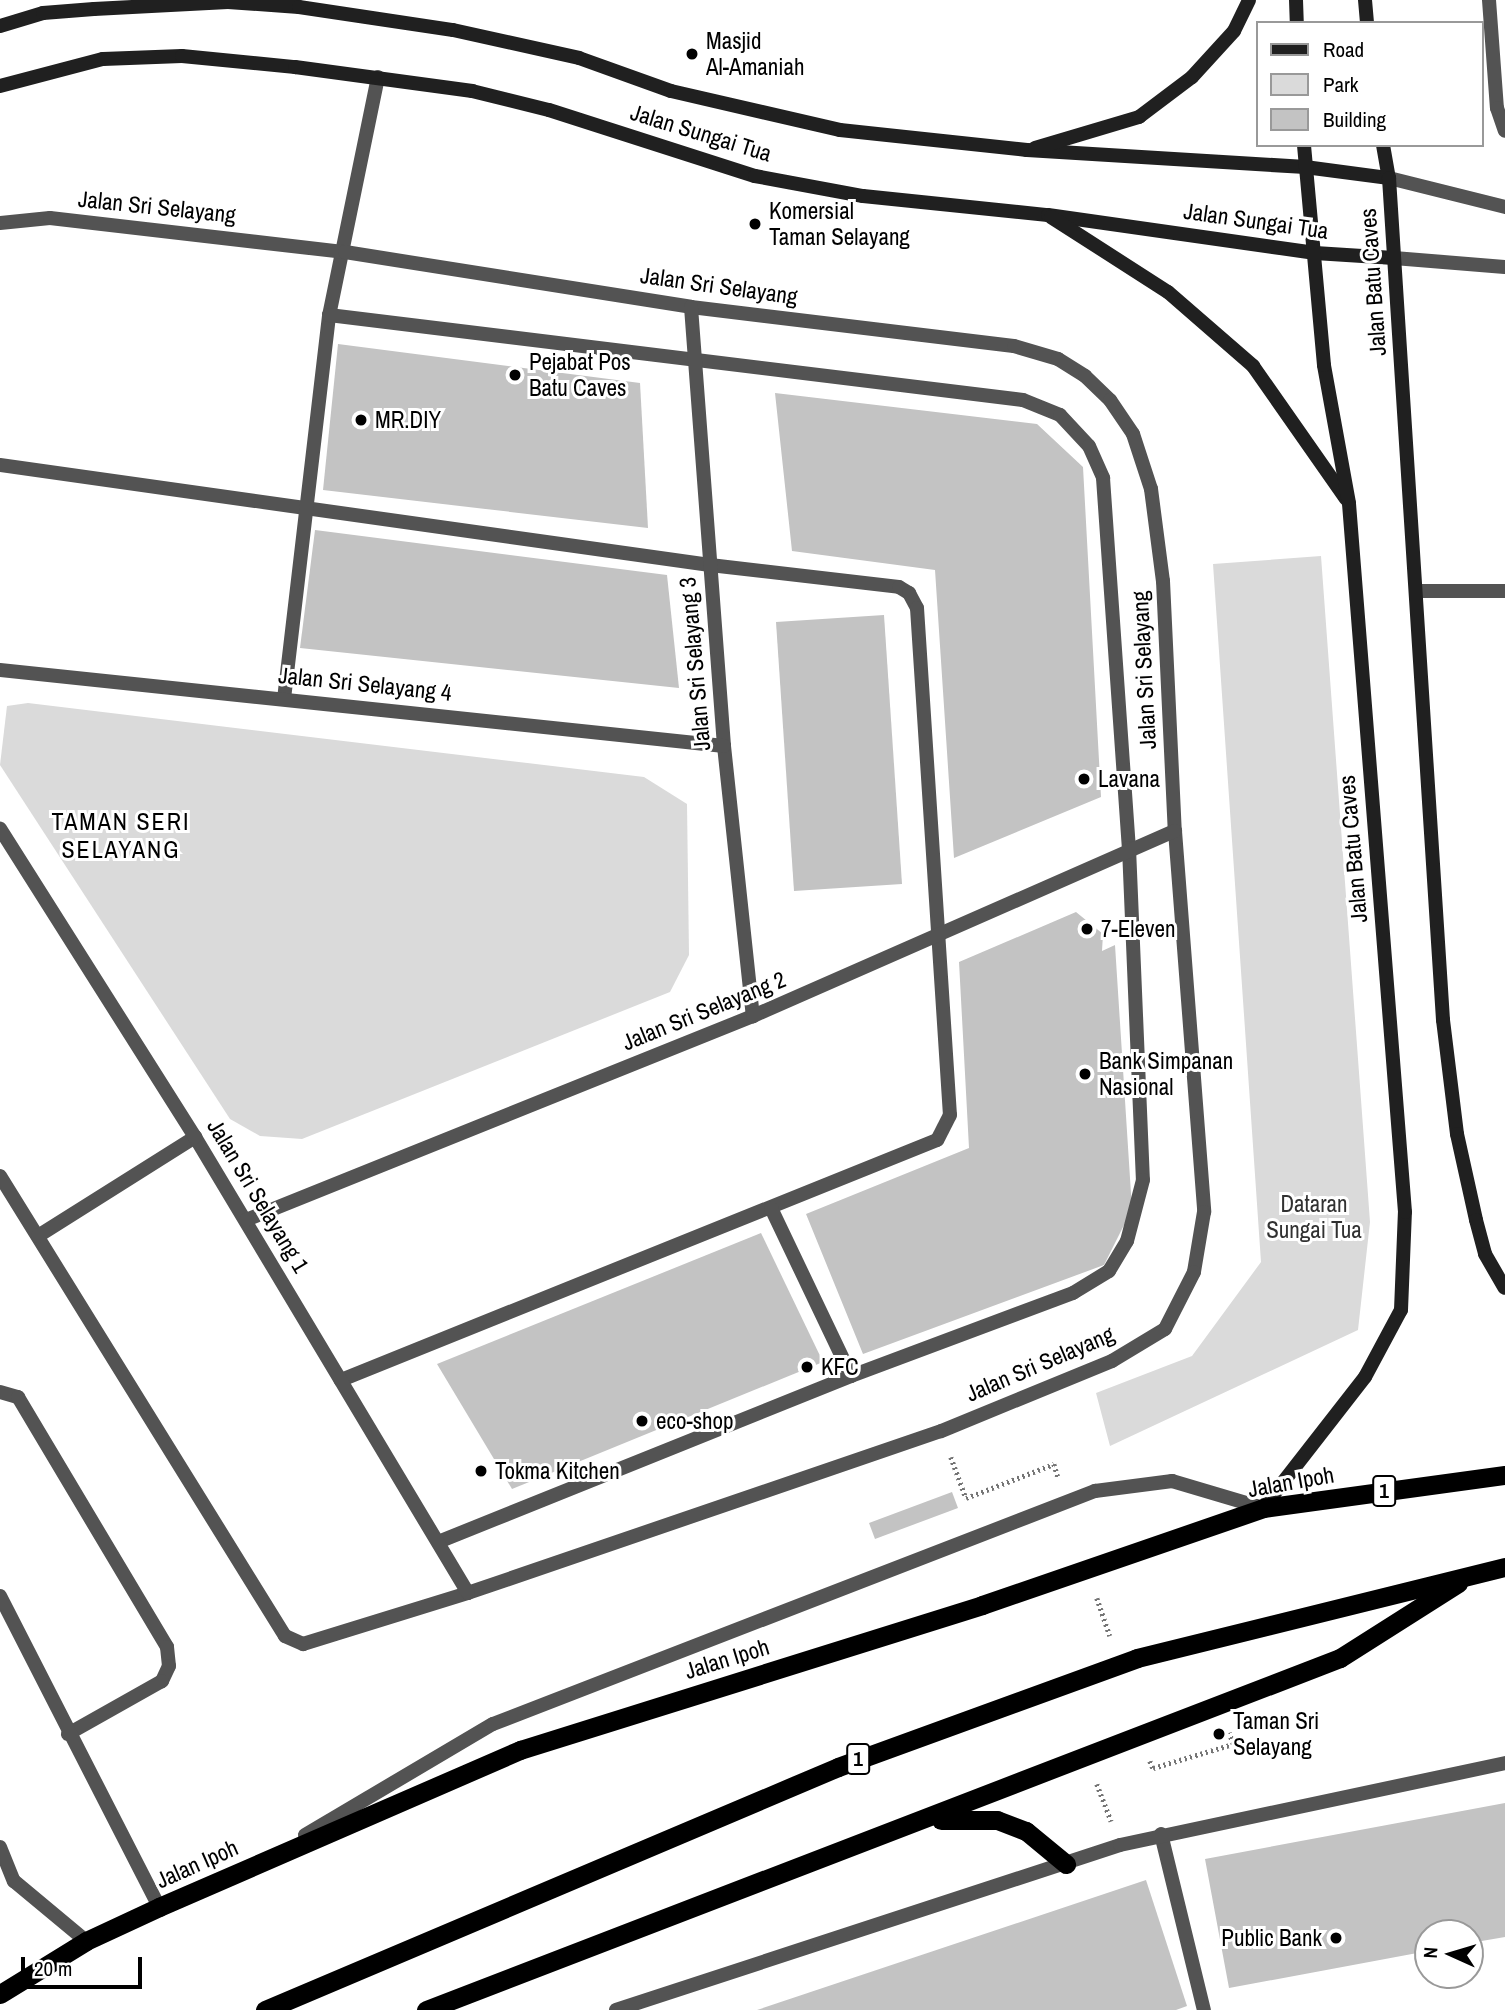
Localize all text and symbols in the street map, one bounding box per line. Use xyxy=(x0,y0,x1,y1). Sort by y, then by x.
legend xyxy=(1256,21,1484,147)
place label: Masjid Al-Amaniah xyxy=(706,27,805,81)
text: Road xyxy=(1323,35,1364,64)
marker: Masjid Al-Amaniah xyxy=(684,46,700,62)
text: Park xyxy=(1323,70,1358,99)
street label: Jalan Sungai Tua xyxy=(627,98,775,168)
text: Building xyxy=(1323,105,1386,134)
street label: Jalan Sri Selayang xyxy=(77,185,237,229)
place label: Komersial Taman Selayang xyxy=(769,197,910,251)
street label: Jalan Sungai Tua xyxy=(1182,197,1330,245)
street label: Jalan Batu Caves xyxy=(1354,207,1392,357)
marker: Komersial Taman Selayang xyxy=(747,216,763,232)
street label: Jalan Sri Selayang xyxy=(639,261,799,311)
place label: Pejabat Pos Batu Caves xyxy=(529,348,631,402)
marker: Pejabat Pos Batu Caves xyxy=(507,367,523,383)
place label: MR.DIY xyxy=(375,406,441,434)
marker: MR.DIY xyxy=(353,412,369,428)
street label: Jalan Sri Selayang 3 xyxy=(674,576,716,752)
street label: Jalan Sri Selayang xyxy=(1126,590,1162,750)
street label: Jalan Sri Selayang 4 xyxy=(277,661,453,707)
place label: Lavana xyxy=(1098,765,1160,793)
marker: Lavana xyxy=(1076,771,1092,787)
street label: Jalan Batu Caves xyxy=(1333,774,1373,924)
district label: TAMAN SERI SELAYANG xyxy=(53,808,189,864)
place label: 7-Eleven xyxy=(1101,915,1175,943)
marker: 7-Eleven xyxy=(1079,921,1095,937)
street label: Jalan Sri Selayang 2 xyxy=(618,966,790,1056)
place label: Bank Simpanan Nasional xyxy=(1099,1047,1233,1101)
marker: Bank Simpanan Nasional xyxy=(1077,1066,1093,1082)
street label: Jalan Sri Selayang 1 xyxy=(201,1114,315,1278)
park label: Dataran Sungai Tua xyxy=(1266,1190,1362,1244)
street label: Jalan Sri Selayang xyxy=(962,1320,1118,1408)
place label: KFC xyxy=(821,1353,859,1381)
marker: KFC xyxy=(799,1359,815,1375)
place label: eco-shop xyxy=(656,1407,734,1435)
marker: eco-shop xyxy=(634,1413,650,1429)
place label: Tokma Kitchen xyxy=(495,1457,620,1485)
street label: Jalan Ipoh xyxy=(1246,1461,1336,1503)
marker: Tokma Kitchen xyxy=(473,1463,489,1479)
road number: 1 xyxy=(1372,1474,1396,1508)
street label: Jalan Ipoh xyxy=(681,1633,773,1685)
place label: Taman Sri Selayang xyxy=(1233,1707,1319,1761)
marker: Taman Sri Selayang xyxy=(1211,1726,1227,1742)
road number: 1 xyxy=(846,1742,870,1776)
street label: Jalan Ipoh xyxy=(152,1834,242,1894)
north arrow xyxy=(1414,1919,1484,1989)
place label: Public Bank xyxy=(1221,1924,1322,1952)
marker: Public Bank xyxy=(1328,1930,1344,1946)
scale bar xyxy=(24,1944,145,1988)
text: N xyxy=(1417,1946,1443,1959)
text: 20 m xyxy=(34,1954,72,1983)

